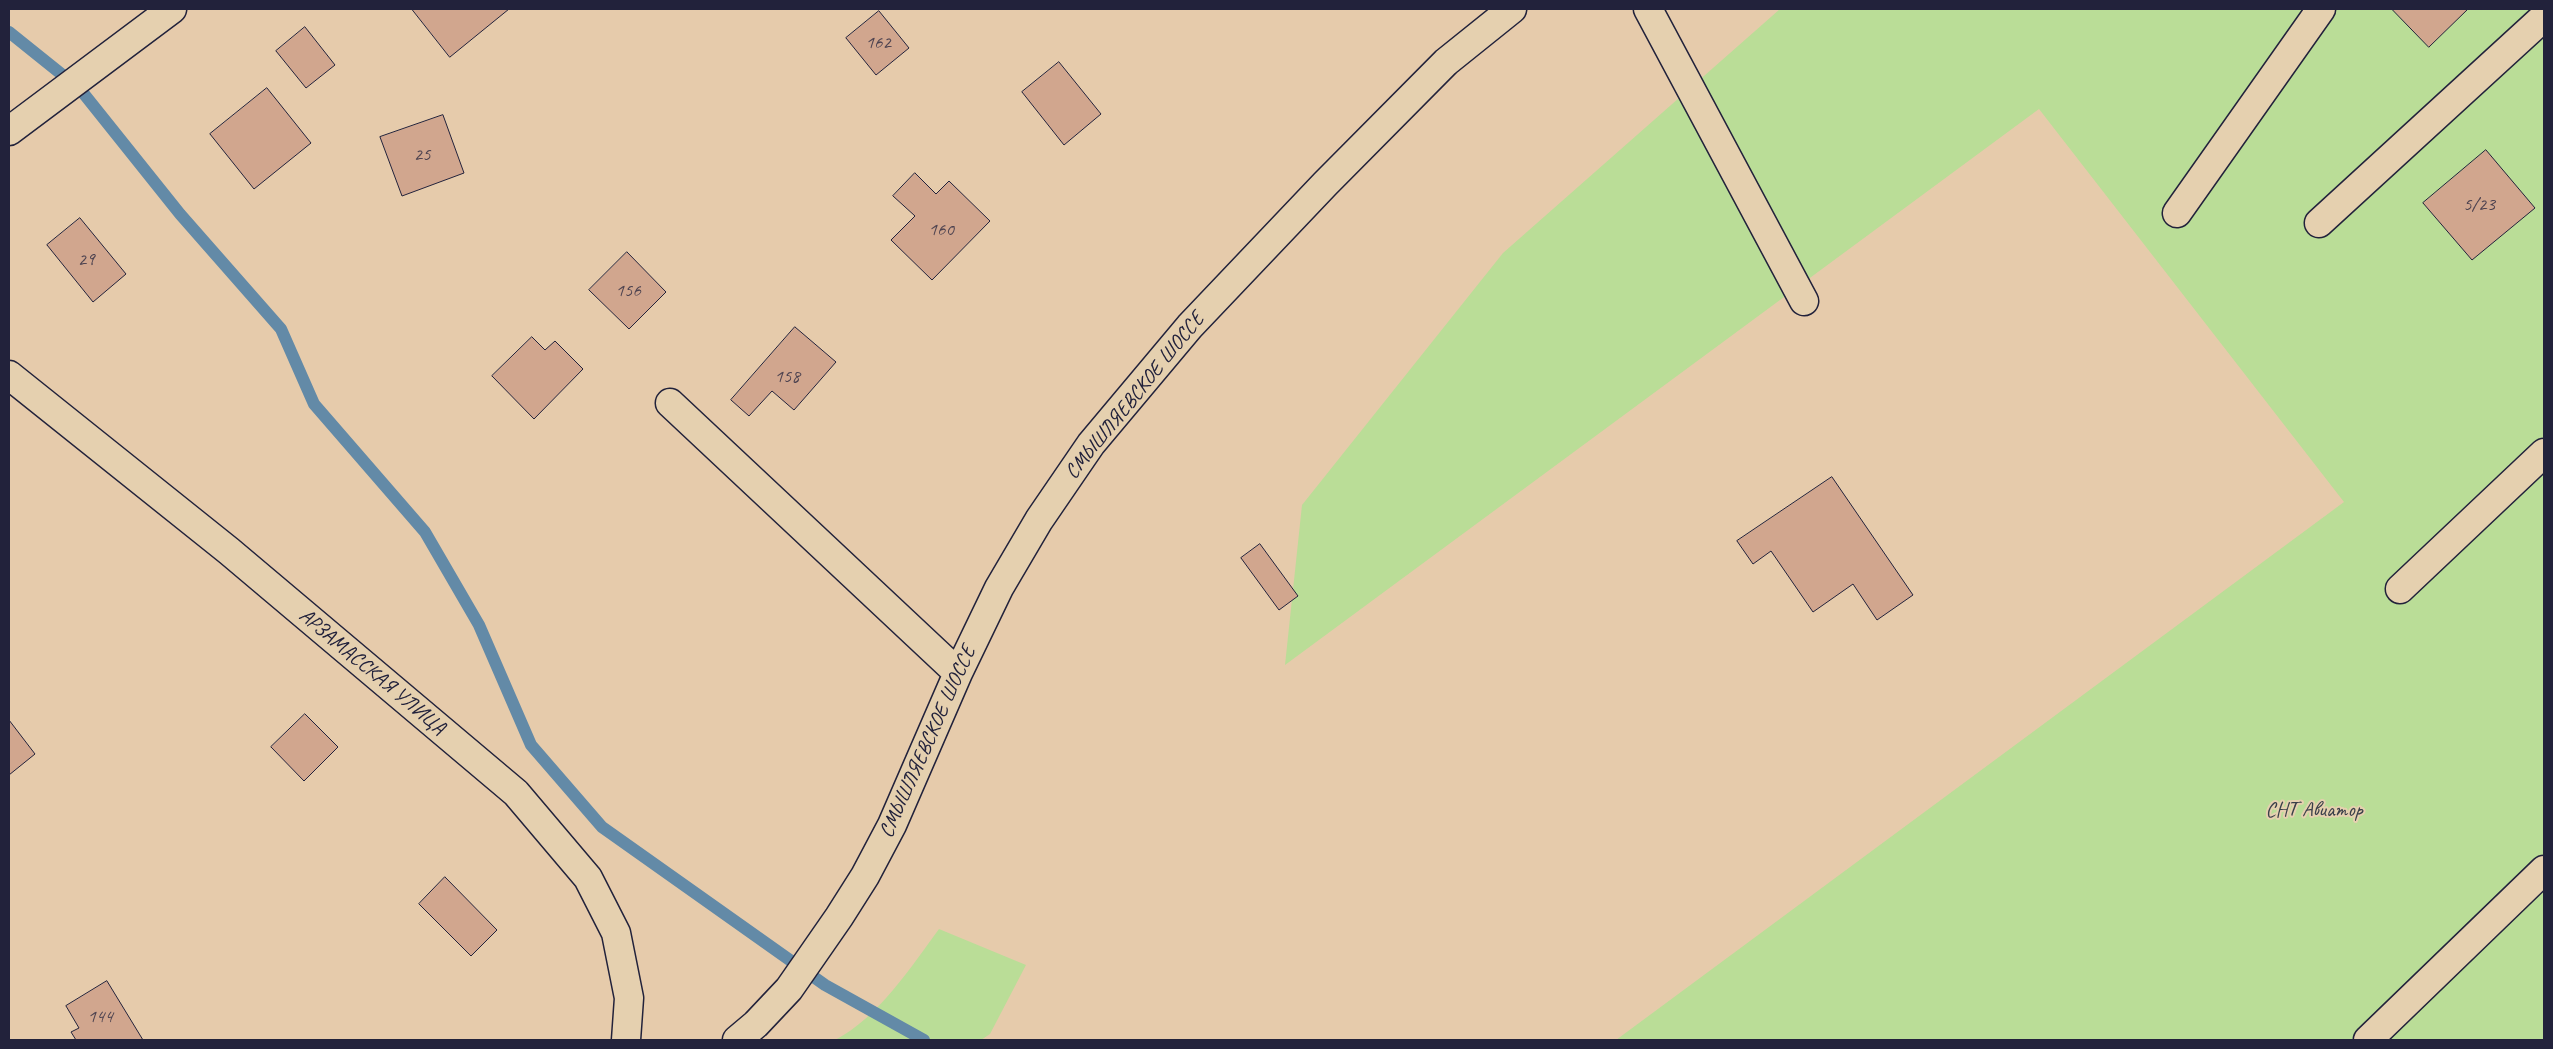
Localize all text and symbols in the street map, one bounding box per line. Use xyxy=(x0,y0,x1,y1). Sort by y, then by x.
house number: 162 xyxy=(865,32,891,54)
house number: 25 xyxy=(413,144,431,166)
house number: 5/23 xyxy=(2463,194,2495,216)
house number: 160 xyxy=(928,219,954,241)
house number: 29 xyxy=(77,249,95,271)
house number: 156 xyxy=(615,280,641,302)
street label: СМЫШЛЯЕВСКОЕ ШОССЕ xyxy=(1060,307,1210,485)
house number: 158 xyxy=(774,366,800,388)
street label: АРЗАМАССКАЯ УЛИЦА xyxy=(294,603,450,741)
street label: СМЫШЛЯЕВСКОЕ ШОССЕ xyxy=(874,642,982,842)
park label: СНТ Авиатор xyxy=(2265,797,2363,823)
house number: 144 xyxy=(87,1006,113,1028)

